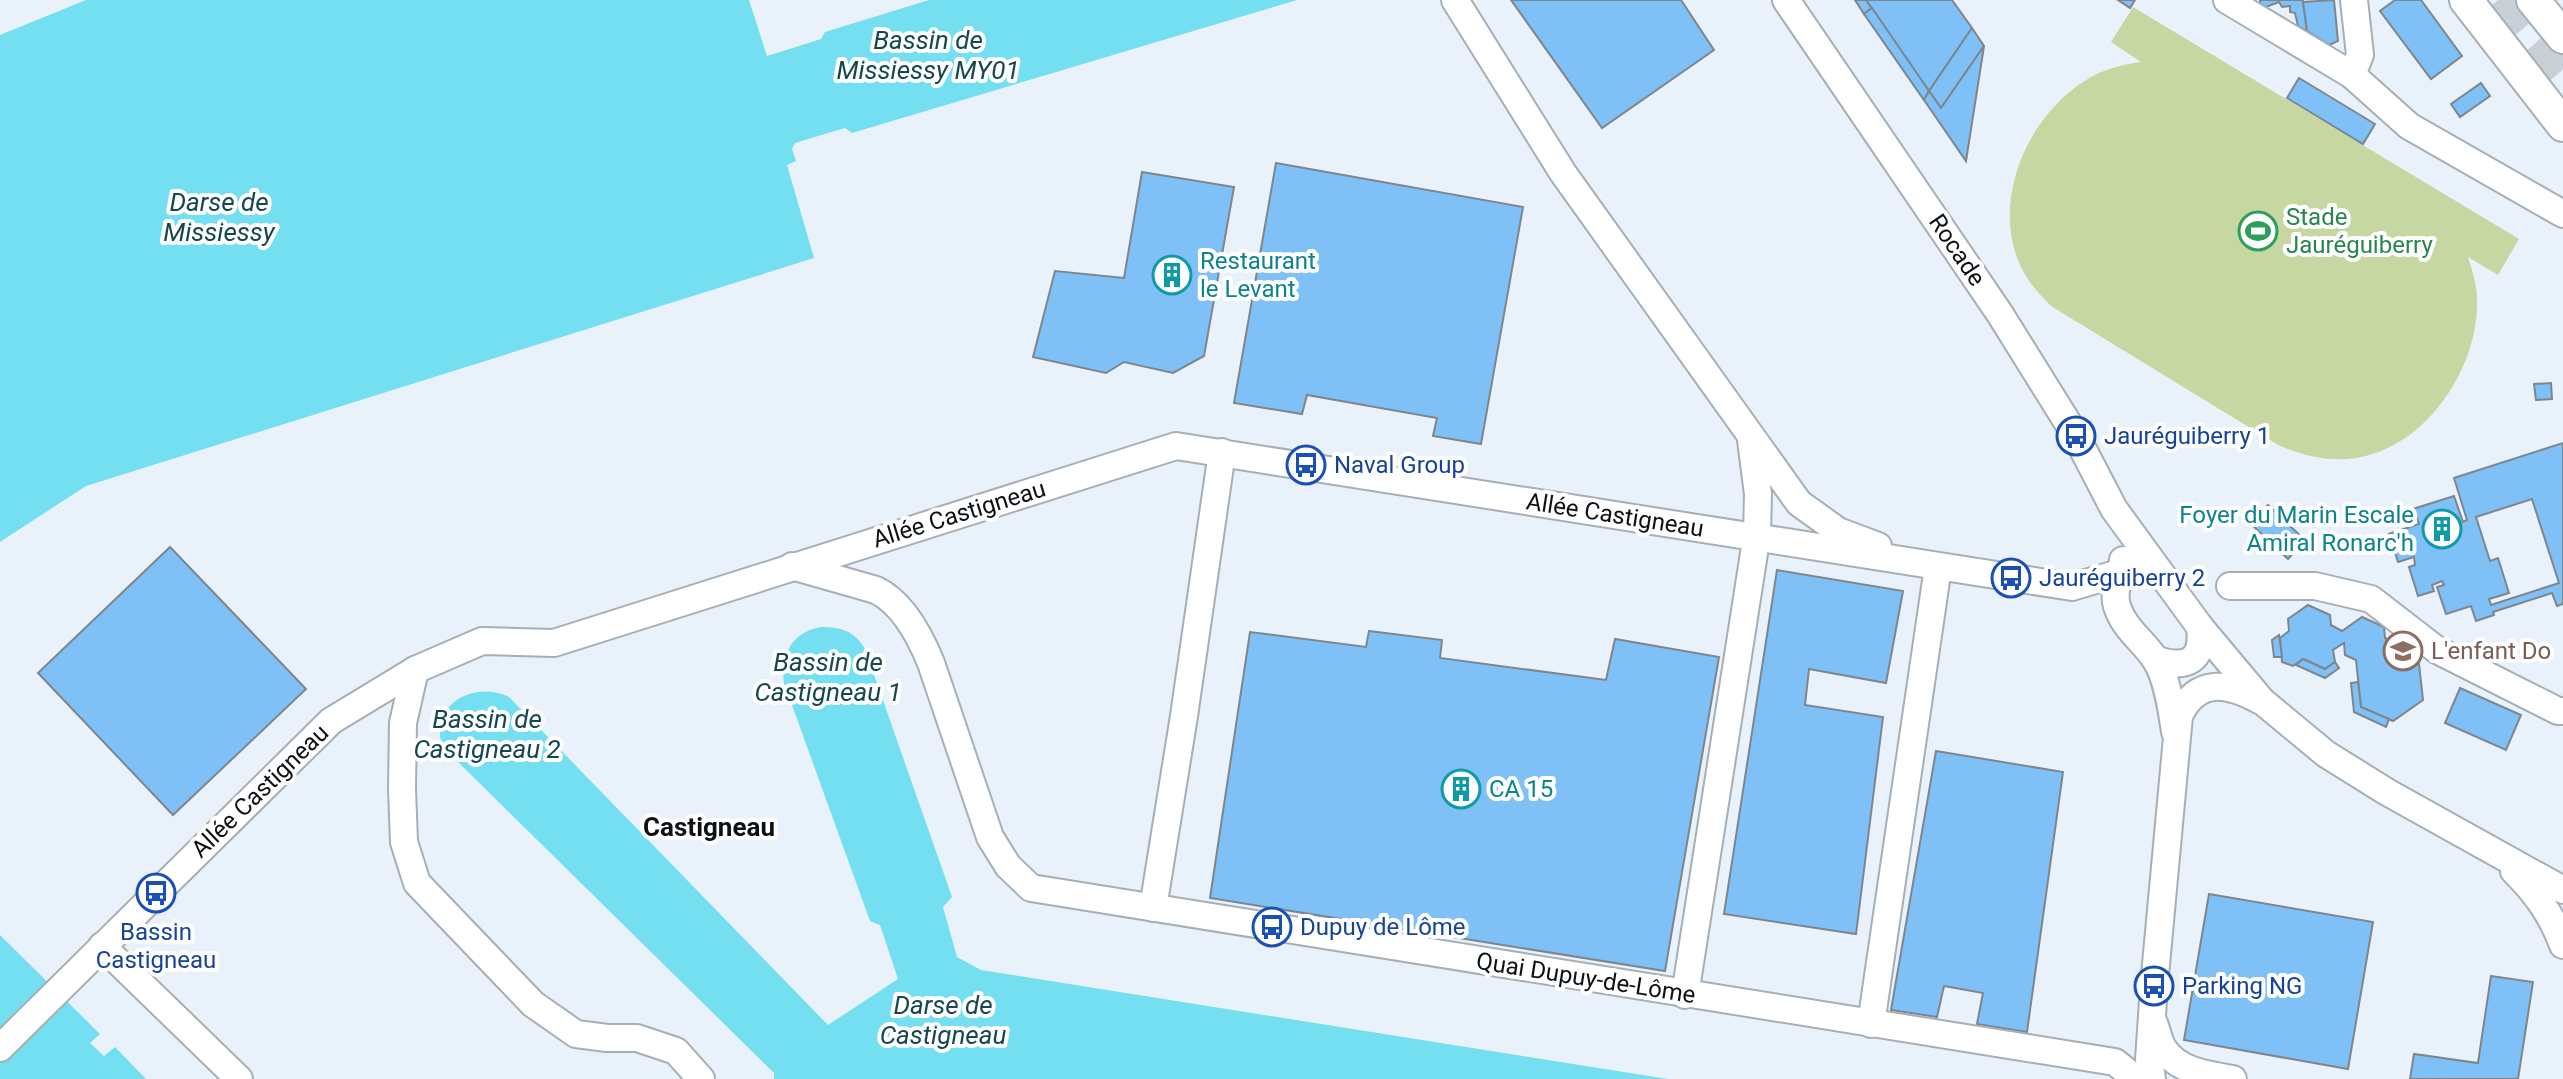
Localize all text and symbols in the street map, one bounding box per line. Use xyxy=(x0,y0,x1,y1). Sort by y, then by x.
water label: Bassin de Missiessy MY01 xyxy=(836,25,1020,85)
water label: Darse de Missiessy xyxy=(163,187,276,247)
place label: Stade Jauréguiberry xyxy=(2286,203,2433,259)
street label: Rocade xyxy=(1923,209,1991,291)
sports icon: Stade Jauréguiberry xyxy=(2237,210,2279,252)
place label: Restaurant le Levant xyxy=(1200,247,1316,303)
building icon: Restaurant le Levant xyxy=(1151,254,1193,296)
bus stop icon: Jauréguiberry 1 xyxy=(2055,415,2097,457)
place label: Jauréguiberry 1 xyxy=(2104,422,2270,450)
bus stop icon: Naval Group xyxy=(1285,444,1327,486)
place label: Naval Group xyxy=(1334,451,1465,479)
street label: Allée Castigneau xyxy=(869,474,1049,554)
street label: Allée Castigneau xyxy=(1524,487,1706,543)
place label: Foyer du Marin Escale Amiral Ronarc'h xyxy=(2179,501,2414,557)
building icon: Foyer du Marin Escale Amiral Ronarc'h xyxy=(2421,508,2463,550)
bus stop icon: Jauréguiberry 2 xyxy=(1990,557,2032,599)
place label: Jauréguiberry 2 xyxy=(2039,564,2205,592)
school or university icon: L'enfant Do xyxy=(2382,630,2424,672)
place label: L'enfant Do xyxy=(2431,637,2551,665)
water label: Bassin de Castigneau 1 xyxy=(754,647,902,707)
water label: Bassin de Castigneau 2 xyxy=(413,704,561,764)
street label: Allée Castigneau xyxy=(186,719,334,863)
building icon: CA 15 xyxy=(1440,768,1482,810)
place label: CA 15 xyxy=(1489,775,1553,803)
district label: Castigneau xyxy=(643,812,775,842)
bus stop icon: Bassin Castigneau xyxy=(135,872,177,914)
bus stop icon: Dupuy de Lôme xyxy=(1251,906,1293,948)
place label: Dupuy de Lôme xyxy=(1300,913,1466,941)
place label: Bassin Castigneau xyxy=(96,918,216,974)
street label: Quai Dupuy-de-Lôme xyxy=(1474,947,1698,1009)
bus stop icon: Parking NG xyxy=(2133,965,2175,1007)
place label: Parking NG xyxy=(2182,972,2302,1000)
water label: Darse de Castigneau xyxy=(880,990,1006,1050)

